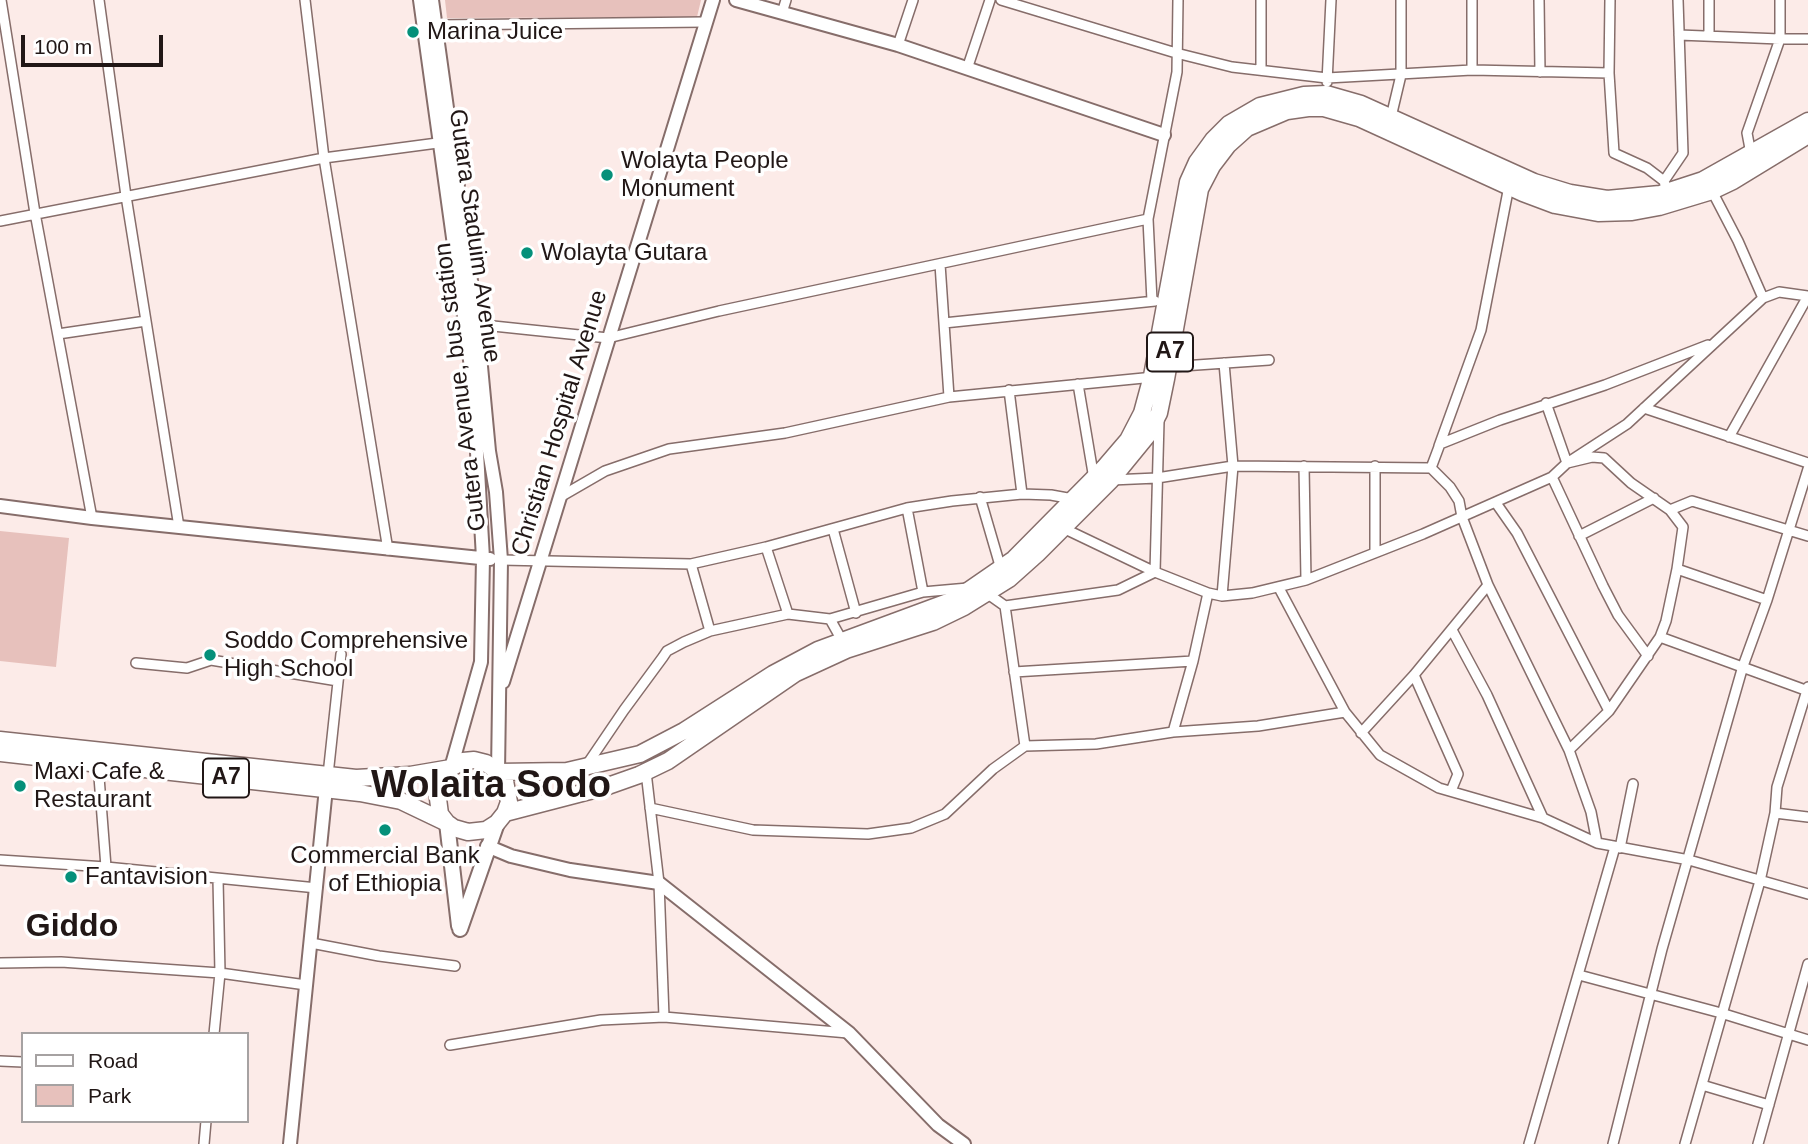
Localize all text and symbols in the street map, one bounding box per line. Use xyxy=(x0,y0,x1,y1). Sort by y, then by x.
place label: Marina Juice xyxy=(427,18,563,46)
scale bar xyxy=(24,21,166,65)
marker: Marina Juice xyxy=(405,24,421,40)
text: 100 m xyxy=(34,35,92,58)
street label: Gutara Staduim Avenue xyxy=(442,107,506,365)
place label: Wolayta People Monument xyxy=(621,147,789,203)
marker: Wolayta People Monument xyxy=(599,167,615,183)
place label: Wolayta Gutara xyxy=(541,239,707,267)
street label: Gutera Avenue, bus station xyxy=(429,241,493,533)
marker: Wolayta Gutara xyxy=(519,245,535,261)
street label: Christian Hospital Avenue xyxy=(506,287,614,559)
road number: A7 xyxy=(1147,332,1193,372)
place label: Soddo Comprehensive High School xyxy=(224,627,468,683)
marker: Soddo Comprehensive High School xyxy=(202,647,218,663)
place label: Maxi Cafe & Restaurant xyxy=(34,758,165,814)
road number: A7 xyxy=(203,758,249,798)
district label: Wolaita Sodo xyxy=(371,764,611,810)
marker: Maxi Cafe & Restaurant xyxy=(12,778,28,794)
marker: Commercial Bank of Ethiopia xyxy=(377,822,393,838)
place label: Commercial Bank of Ethiopia xyxy=(290,842,480,898)
place label: Fantavision xyxy=(85,863,208,891)
marker: Fantavision xyxy=(63,869,79,885)
district label: Giddo xyxy=(26,908,118,946)
legend xyxy=(21,1032,248,1123)
text: Road xyxy=(88,1049,138,1072)
text: Park xyxy=(88,1084,131,1107)

